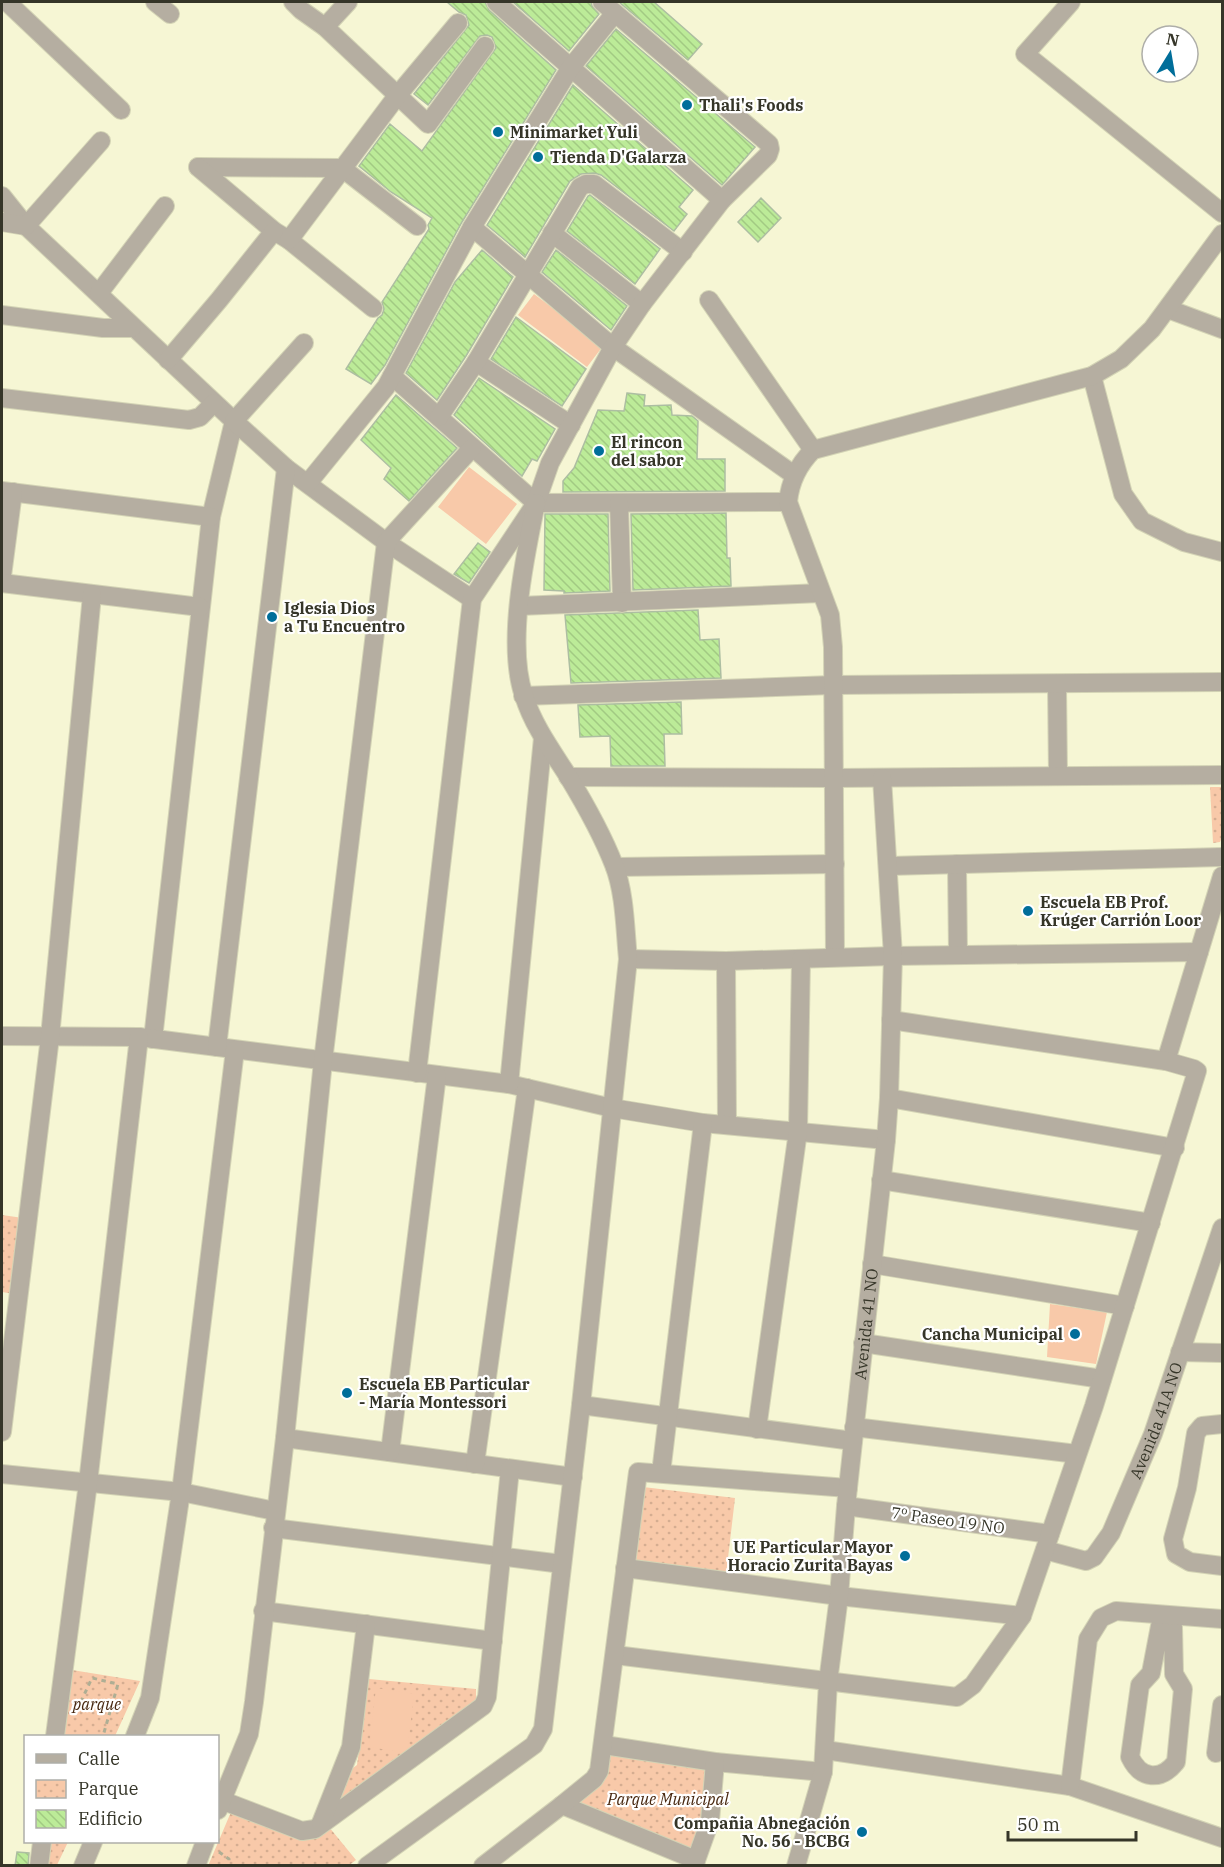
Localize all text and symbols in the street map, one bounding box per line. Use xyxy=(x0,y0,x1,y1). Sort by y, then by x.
north arrow xyxy=(1140,24,1200,84)
text: N xyxy=(1165,28,1181,50)
place label: Thali's Foods xyxy=(699,95,803,115)
marker: Thali's Foods xyxy=(680,98,694,112)
place label: Minimarket Yuli xyxy=(510,122,638,142)
marker: Minimarket Yuli xyxy=(491,125,505,139)
place label: Tienda D'Galarza xyxy=(550,147,687,167)
marker: Tienda D'Galarza xyxy=(531,150,545,164)
place label: El rincon del sabor xyxy=(611,432,684,470)
marker: El rincon del sabor xyxy=(592,444,606,458)
place label: Iglesia Dios a Tu Encuentro xyxy=(284,598,405,636)
marker: Iglesia Dios a Tu Encuentro xyxy=(265,610,279,624)
place label: Escuela EB Prof. Krúger Carrión Loor xyxy=(1040,892,1201,930)
marker: Escuela EB Prof. Krúger Carrión Loor xyxy=(1021,904,1035,918)
street label: Avenida 41 NO xyxy=(850,1267,882,1381)
place label: Cancha Municipal xyxy=(922,1324,1063,1344)
marker: Cancha Municipal xyxy=(1068,1327,1082,1341)
street label: Avenida 41A NO xyxy=(1125,1360,1186,1482)
place label: Escuela EB Particular - María Montessori xyxy=(359,1374,530,1412)
marker: Escuela EB Particular - María Montessori xyxy=(340,1386,354,1400)
street label: 7º Paseo 19 NO xyxy=(890,1502,1006,1538)
place label: UE Particular Mayor Horacio Zurita Bayas xyxy=(728,1537,893,1575)
marker: UE Particular Mayor Horacio Zurita Bayas xyxy=(898,1549,912,1563)
park label: parque xyxy=(71,1694,121,1714)
legend xyxy=(24,1735,219,1843)
text: Calle xyxy=(78,1747,120,1770)
text: Parque xyxy=(78,1777,138,1800)
park label: Parque Municipal xyxy=(606,1789,729,1809)
scale bar xyxy=(1008,1804,1136,1842)
text: Edificio xyxy=(78,1807,142,1830)
place label: Compañia Abnegación No. 56 - BCBG xyxy=(674,1813,850,1851)
text: 50 m xyxy=(1017,1813,1060,1836)
marker: Compañia Abnegación No. 56 - BCBG xyxy=(855,1825,869,1839)

